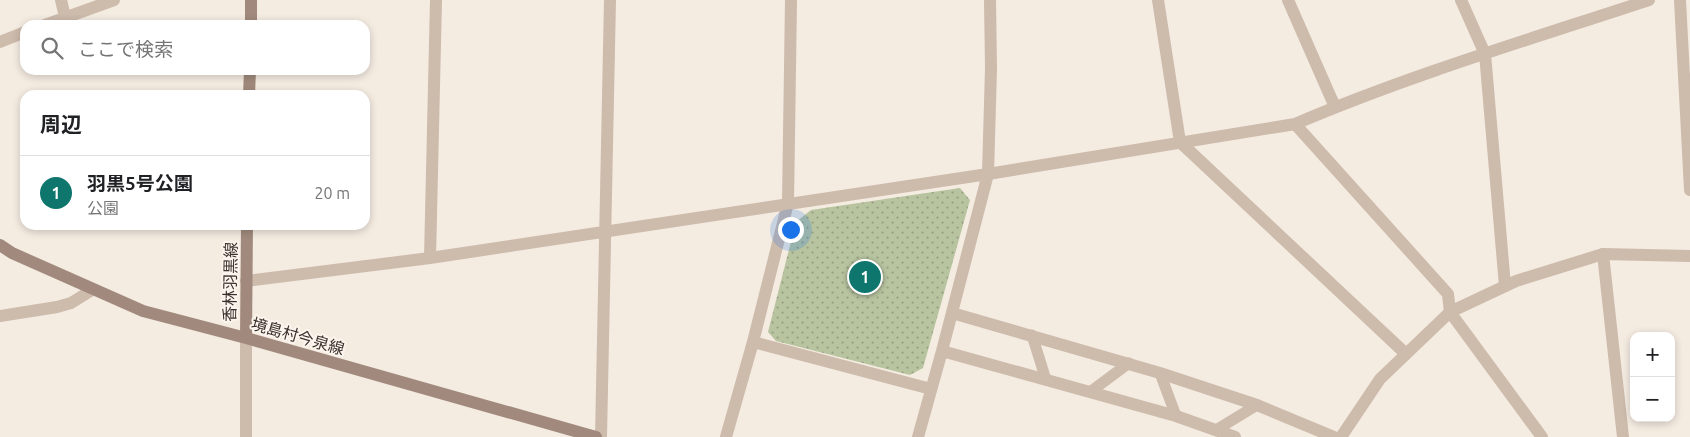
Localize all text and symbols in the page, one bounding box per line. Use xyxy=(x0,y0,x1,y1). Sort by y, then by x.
search box xyxy=(20,20,370,75)
icon: search xyxy=(38,34,66,62)
text: ここで検索 xyxy=(78,38,173,60)
text: 周辺 xyxy=(40,112,82,136)
text: 羽黒5号公園 xyxy=(87,172,193,194)
text: 1 xyxy=(51,184,61,202)
text: 20 m xyxy=(314,184,350,202)
text: 公園 xyxy=(87,199,119,217)
your location xyxy=(778,217,804,243)
street label: 香林羽黒線 xyxy=(220,242,240,322)
pin: 1 xyxy=(849,258,881,296)
street label: 境島村今泉線 xyxy=(249,314,347,358)
map controls xyxy=(1630,332,1675,422)
button: + xyxy=(1630,332,1675,377)
button: − xyxy=(1630,377,1675,422)

